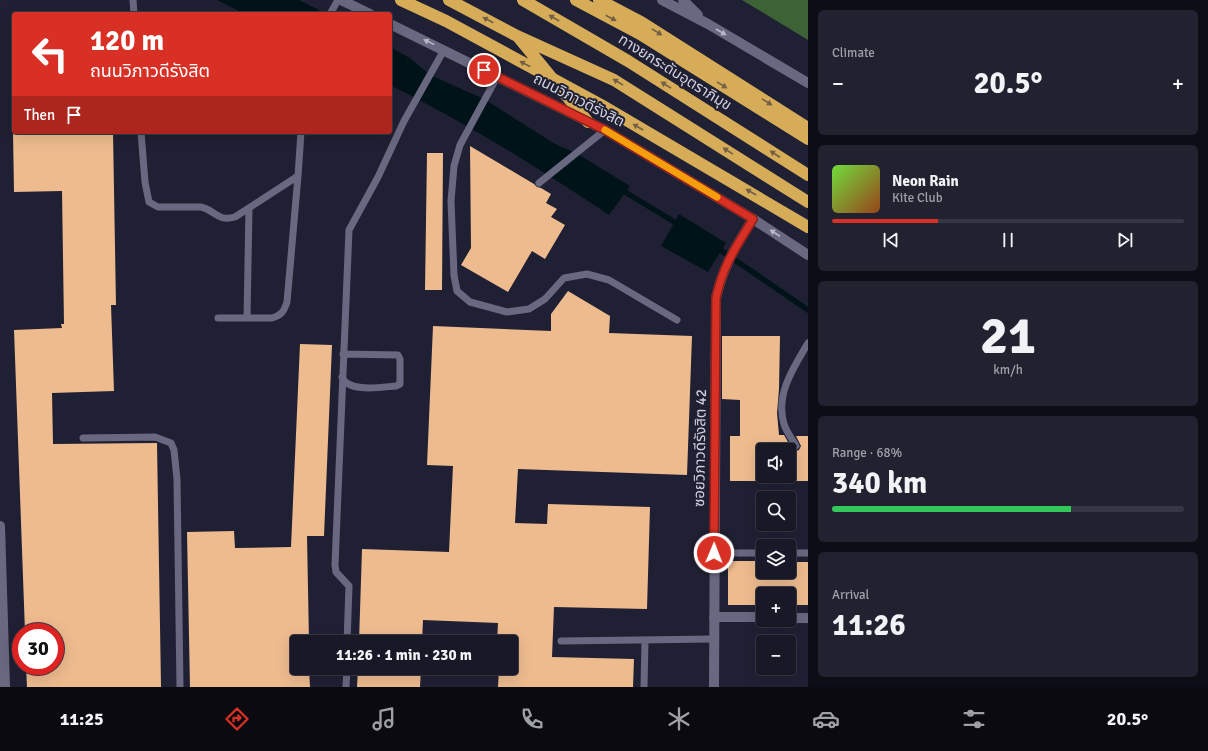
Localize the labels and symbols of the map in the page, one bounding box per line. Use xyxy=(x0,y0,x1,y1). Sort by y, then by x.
one-way arrow xyxy=(548,15,560,22)
one-way arrow xyxy=(605,15,616,22)
one-way arrow xyxy=(482,17,494,24)
one-way arrow xyxy=(652,28,663,36)
one-way arrow xyxy=(715,28,727,35)
street label: ทางยกระดับอุตราภิมุข xyxy=(615,30,735,114)
one-way arrow xyxy=(423,39,434,45)
pin xyxy=(467,53,501,87)
one-way arrow xyxy=(519,60,530,67)
street label: ถนนวิภาวดีรังสิต xyxy=(530,69,628,131)
one-way arrow xyxy=(612,79,624,86)
one-way arrow xyxy=(660,81,671,88)
one-way arrow xyxy=(716,82,728,89)
one-way arrow xyxy=(762,98,772,106)
one-way arrow xyxy=(632,123,644,130)
one-way arrow xyxy=(722,148,734,155)
one-way arrow xyxy=(770,150,780,158)
one-way arrow xyxy=(745,188,757,195)
one-way arrow xyxy=(770,229,781,237)
street label: ซอยวิภาวดีรังสิต 42 xyxy=(690,389,710,507)
position arrow xyxy=(693,532,735,574)
speed limit sign: 30 xyxy=(12,623,64,675)

